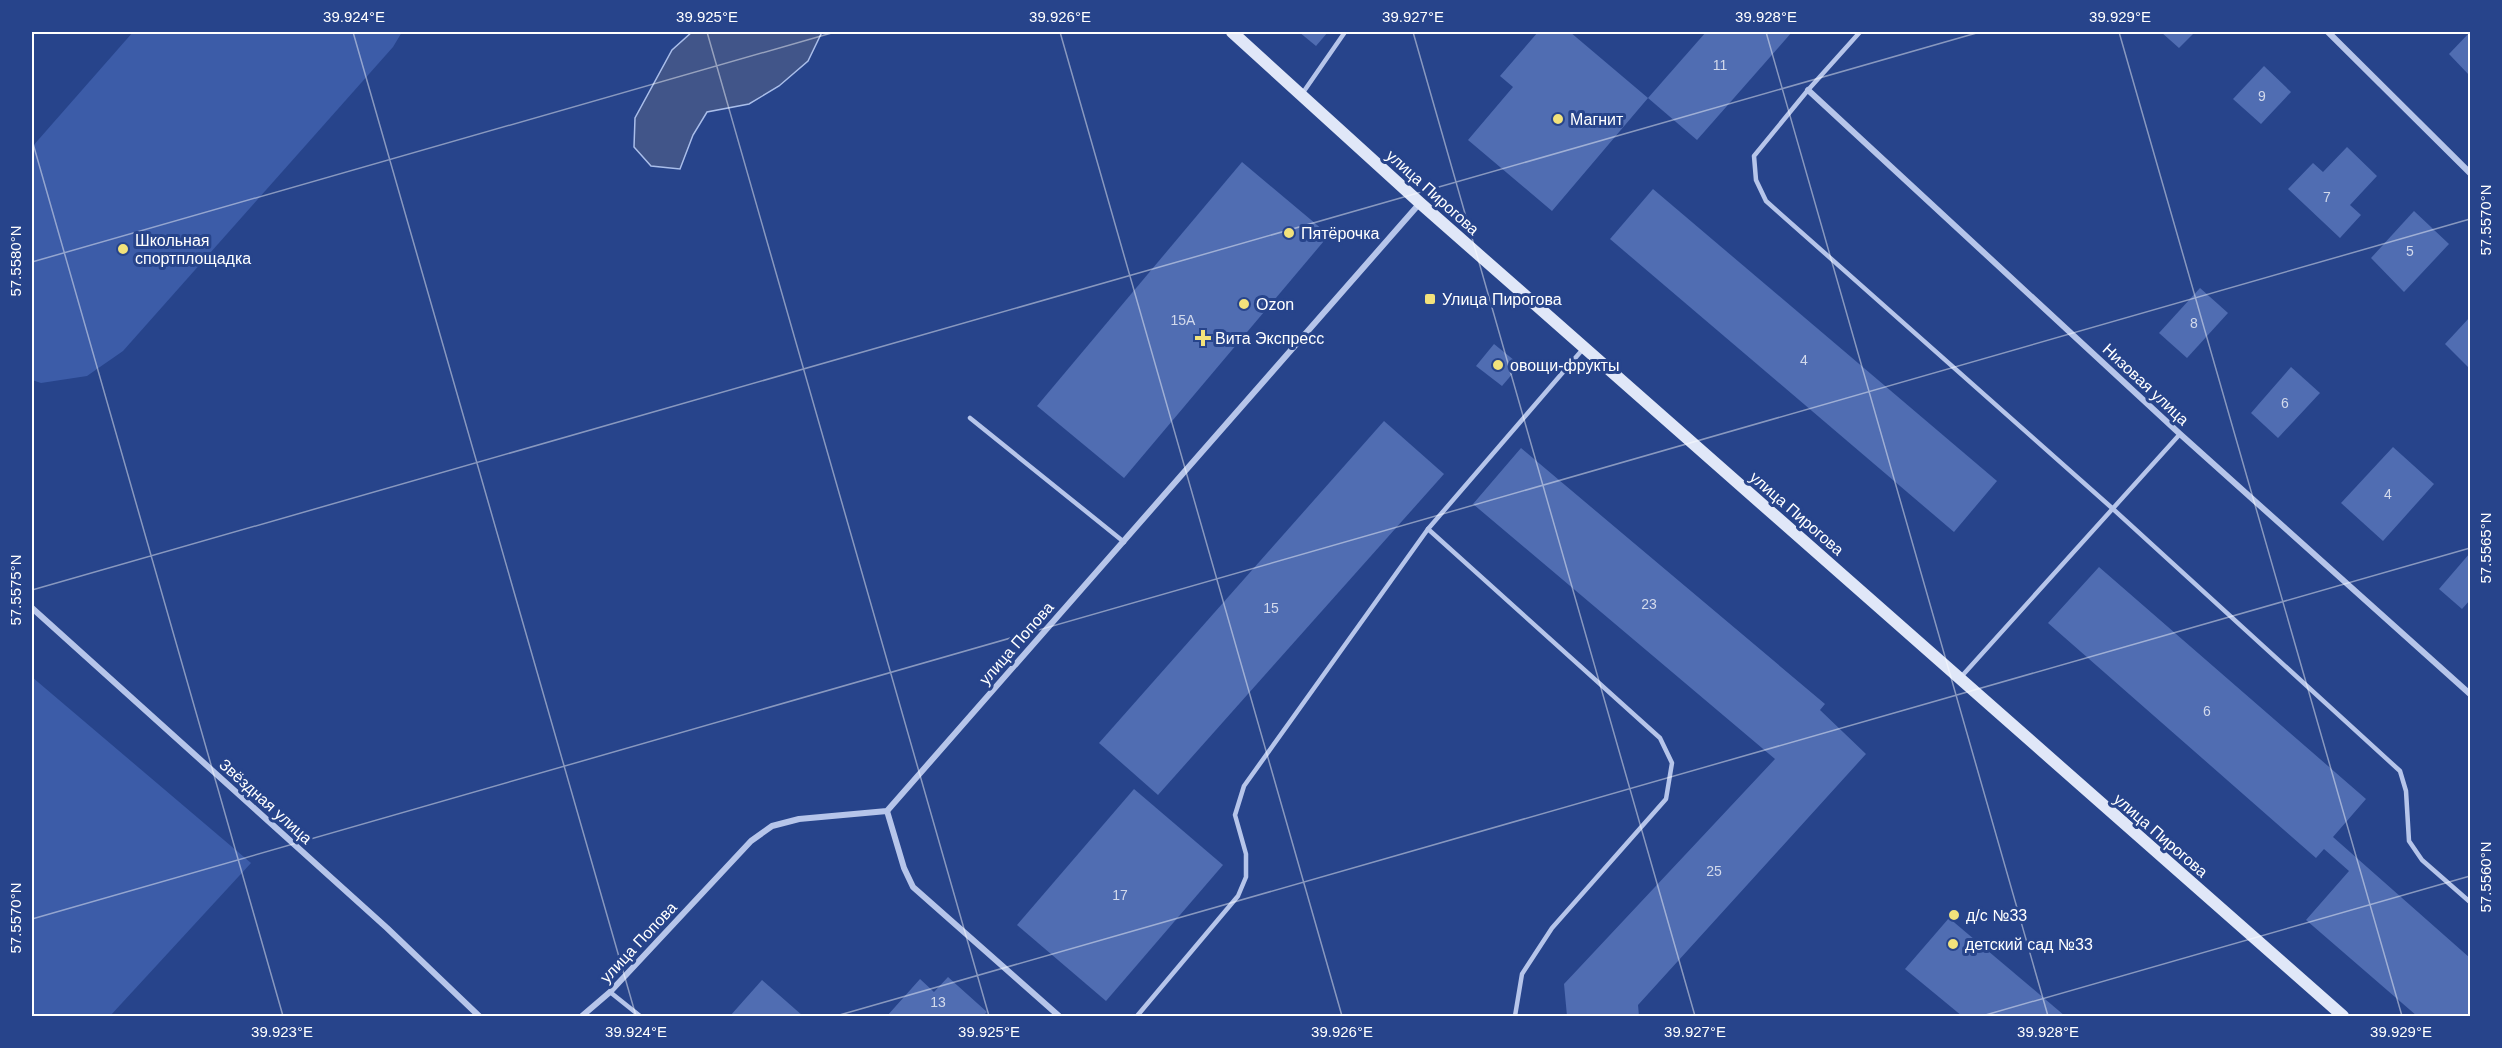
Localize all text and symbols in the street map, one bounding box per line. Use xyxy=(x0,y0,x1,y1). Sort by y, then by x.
text: 39.924°E xyxy=(323,8,385,25)
text: 39.925°E xyxy=(676,8,738,25)
text: 39.926°E xyxy=(1029,8,1091,25)
text: 39.927°E xyxy=(1382,8,1444,25)
text: 39.928°E xyxy=(1735,8,1797,25)
text: 39.929°E xyxy=(2089,8,2151,25)
house number: 11 xyxy=(1713,57,1727,73)
house number: 9 xyxy=(2258,88,2266,104)
place label: Магнит xyxy=(1570,111,1624,128)
marker: Магнит xyxy=(1551,112,1565,126)
street label: улица Пирогова xyxy=(1383,146,1482,238)
text: 57.5570°N xyxy=(2477,184,2494,256)
house number: 7 xyxy=(2323,189,2331,205)
text: 57.5580°N xyxy=(7,225,24,297)
place label: Пятёрочка xyxy=(1301,225,1380,242)
marker: Пятёрочка xyxy=(1282,226,1296,240)
place label: Школьная спортплощадка xyxy=(135,232,251,267)
marker: Школьная спортплощадка xyxy=(116,242,130,256)
house number: 5 xyxy=(2406,243,2414,259)
place label: Улица Пирогова xyxy=(1442,291,1562,308)
marker: Улица Пирогова xyxy=(1423,292,1437,306)
place label: Ozon xyxy=(1256,296,1294,313)
marker: Ozon xyxy=(1237,297,1251,311)
house number: 15А xyxy=(1171,312,1196,328)
house number: 8 xyxy=(2190,315,2198,331)
place label: Вита Экспресс xyxy=(1215,330,1324,347)
marker: Вита Экспресс xyxy=(1196,331,1210,345)
street label: Низовая улица xyxy=(2099,340,2192,428)
house number: 4 xyxy=(1800,352,1808,368)
place label: овощи-фрукты xyxy=(1510,357,1619,374)
marker: овощи-фрукты xyxy=(1491,358,1505,372)
house number: 6 xyxy=(2281,395,2289,411)
street label: улица Пирогова xyxy=(1746,468,1847,559)
house number: 4 xyxy=(2384,486,2392,502)
text: 57.5565°N xyxy=(2477,512,2494,584)
text: 57.5575°N xyxy=(7,554,24,626)
house number: 23 xyxy=(1641,596,1657,612)
street label: улица Попова xyxy=(976,599,1057,688)
house number: 15 xyxy=(1263,600,1279,616)
house number: 6 xyxy=(2203,703,2211,719)
street label: Звёздная улица xyxy=(216,756,315,847)
street label: улица Пирогова xyxy=(2110,790,2211,881)
text: 57.5560°N xyxy=(2477,841,2494,913)
house number: 25 xyxy=(1706,863,1722,879)
text: 57.5570°N xyxy=(7,882,24,954)
house number: 17 xyxy=(1112,887,1128,903)
street label: улица Попова xyxy=(597,899,680,986)
place label: д/с №33 xyxy=(1966,907,2027,924)
marker: д/с №33 xyxy=(1947,908,1961,922)
place label: детский сад №33 xyxy=(1965,936,2093,953)
marker: детский сад №33 xyxy=(1946,937,1960,951)
house number: 13 xyxy=(930,994,946,1010)
text: 39.923°E xyxy=(251,1023,313,1040)
text: 39.924°E xyxy=(605,1023,667,1040)
text: 39.925°E xyxy=(958,1023,1020,1040)
text: 39.926°E xyxy=(1311,1023,1373,1040)
text: 39.927°E xyxy=(1664,1023,1726,1040)
text: 39.928°E xyxy=(2017,1023,2079,1040)
text: 39.929°E xyxy=(2370,1023,2432,1040)

